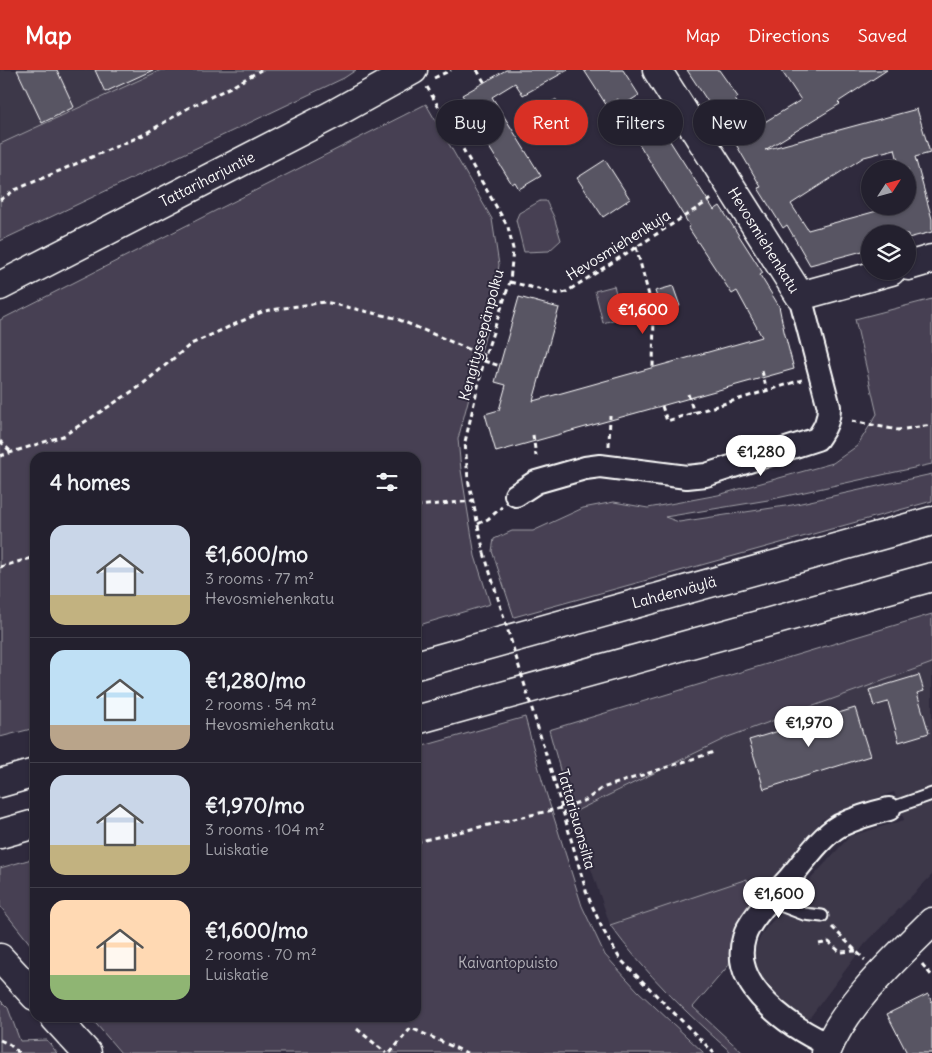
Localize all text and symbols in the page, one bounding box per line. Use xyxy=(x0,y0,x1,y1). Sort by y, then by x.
text: Map xyxy=(25,20,72,50)
text: Map xyxy=(685,24,720,47)
text: Directions xyxy=(748,24,830,47)
text: Saved xyxy=(858,24,907,47)
chip: Buy xyxy=(436,100,504,145)
chip: Rent xyxy=(514,100,588,145)
chip: Filters xyxy=(598,100,683,145)
chip: New xyxy=(693,100,765,145)
street label: Tattariharjuntie xyxy=(156,147,258,211)
north arrow xyxy=(861,160,916,215)
map controls xyxy=(861,160,916,280)
street label: Hevosmiehenkatu xyxy=(724,184,804,297)
street label: Hevosmiehenkuja xyxy=(562,205,674,285)
button: layers xyxy=(861,225,916,280)
street label: Kengityssepänpolku xyxy=(454,267,508,403)
pin: €1,600 xyxy=(602,292,684,335)
text: €1,600 xyxy=(618,299,668,319)
pin: €1,280 xyxy=(720,434,802,477)
text: €1,280 xyxy=(737,441,785,461)
icon: filters xyxy=(373,468,401,496)
text: 4 homes xyxy=(50,469,130,496)
text: €1,600/mo xyxy=(205,541,308,568)
icon: home xyxy=(90,545,150,605)
text: 3 rooms · 77 m² xyxy=(205,568,314,588)
street label: Lahdenväylä xyxy=(630,571,719,612)
text: Hevosmiehenkatu xyxy=(205,588,334,608)
text: €1,280/mo xyxy=(205,667,306,694)
icon: home xyxy=(90,670,150,730)
text: 2 rooms · 54 m² xyxy=(205,694,317,714)
pin: €1,970 xyxy=(768,706,850,748)
text: €1,970 xyxy=(785,712,833,732)
text: Hevosmiehenkatu xyxy=(205,714,334,734)
street label: Tattarisuonsilta xyxy=(554,767,600,872)
text: €1,970/mo xyxy=(205,792,305,819)
icon: home xyxy=(90,795,150,855)
text: 3 rooms · 104 m² xyxy=(205,819,325,839)
text: Luiskatie xyxy=(205,839,269,859)
pin: €1,600 xyxy=(738,876,820,919)
text: €1,600 xyxy=(754,883,804,903)
text: €1,600/mo xyxy=(205,917,308,944)
icon: home xyxy=(90,920,150,980)
text: 2 rooms · 70 m² xyxy=(205,944,317,964)
park label: Kaivantopuisto xyxy=(458,953,558,972)
text: Luiskatie xyxy=(205,964,269,984)

